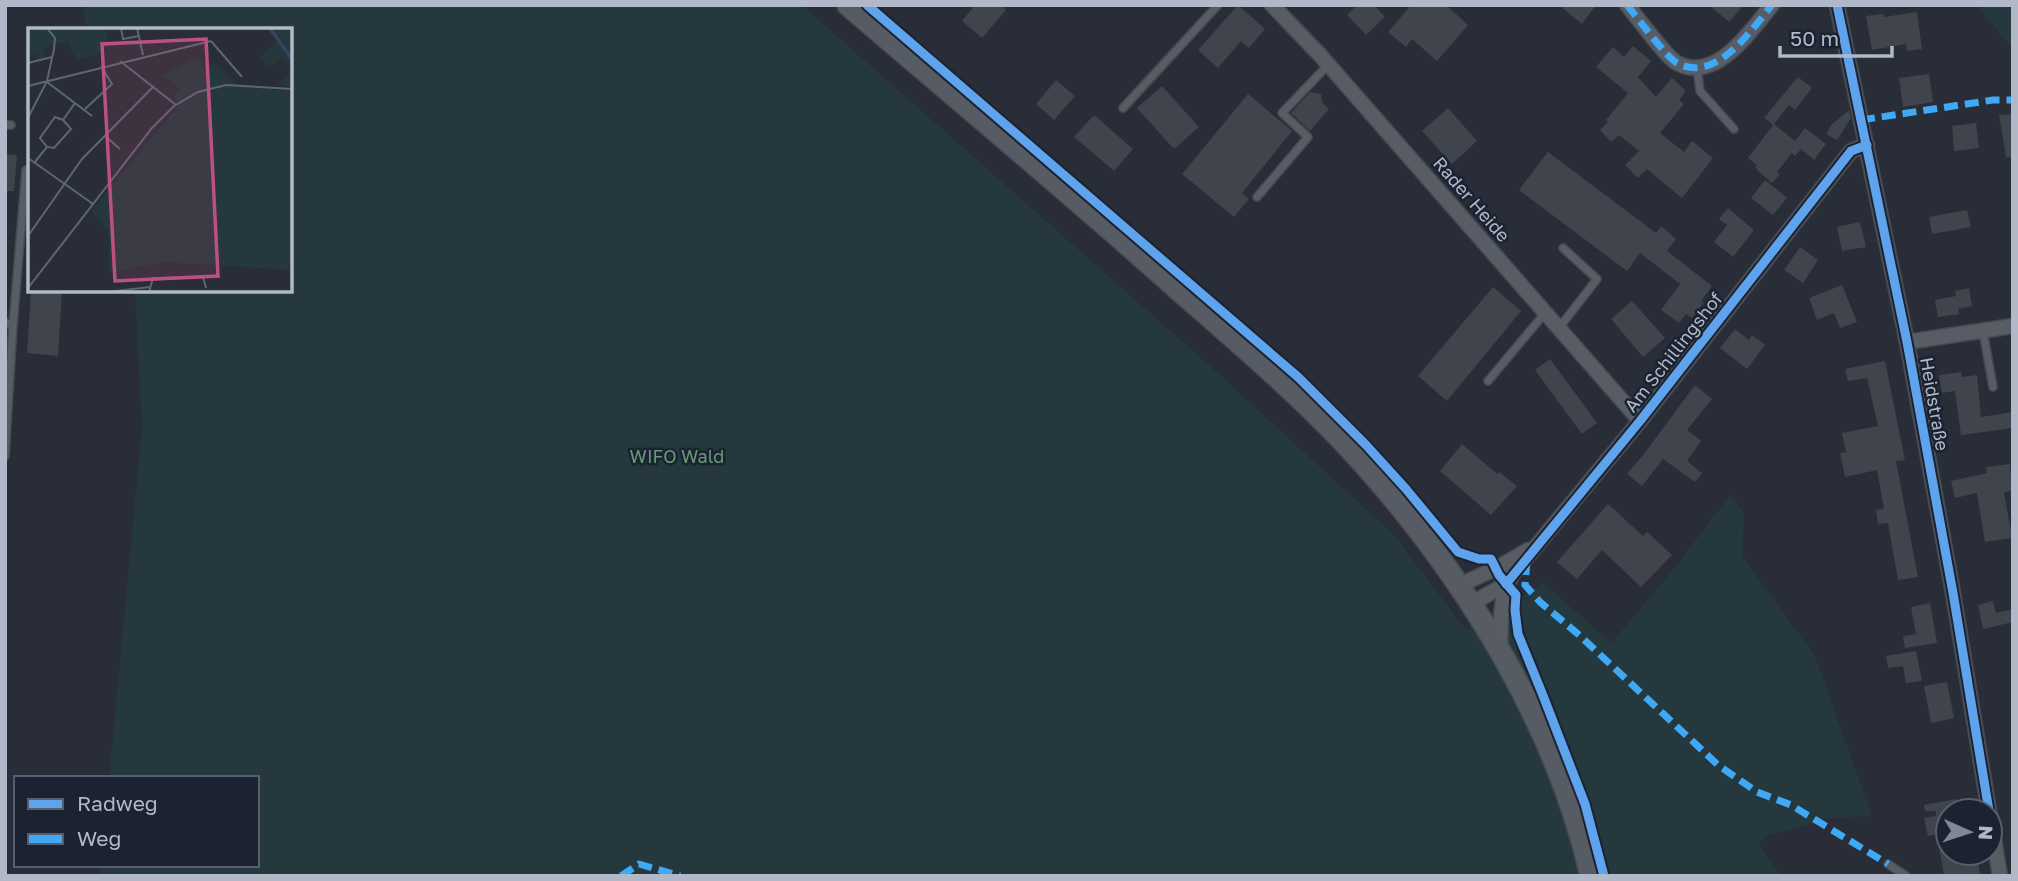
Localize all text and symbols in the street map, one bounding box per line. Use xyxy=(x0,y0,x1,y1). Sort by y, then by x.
scale bar xyxy=(1780,14,1892,58)
text: 50 m xyxy=(1790,25,1839,51)
inset map xyxy=(28,28,292,292)
street label: Rader Heide xyxy=(1429,152,1515,246)
street label: Am Schillingshof xyxy=(1619,287,1727,416)
street label: Heidstraße xyxy=(1916,355,1954,453)
park label: WIFO Wald xyxy=(630,445,724,467)
legend xyxy=(14,776,259,867)
text: Radweg xyxy=(77,790,158,816)
north arrow xyxy=(1934,797,2004,867)
text: Weg xyxy=(77,825,121,851)
text: N xyxy=(1975,825,1998,841)

